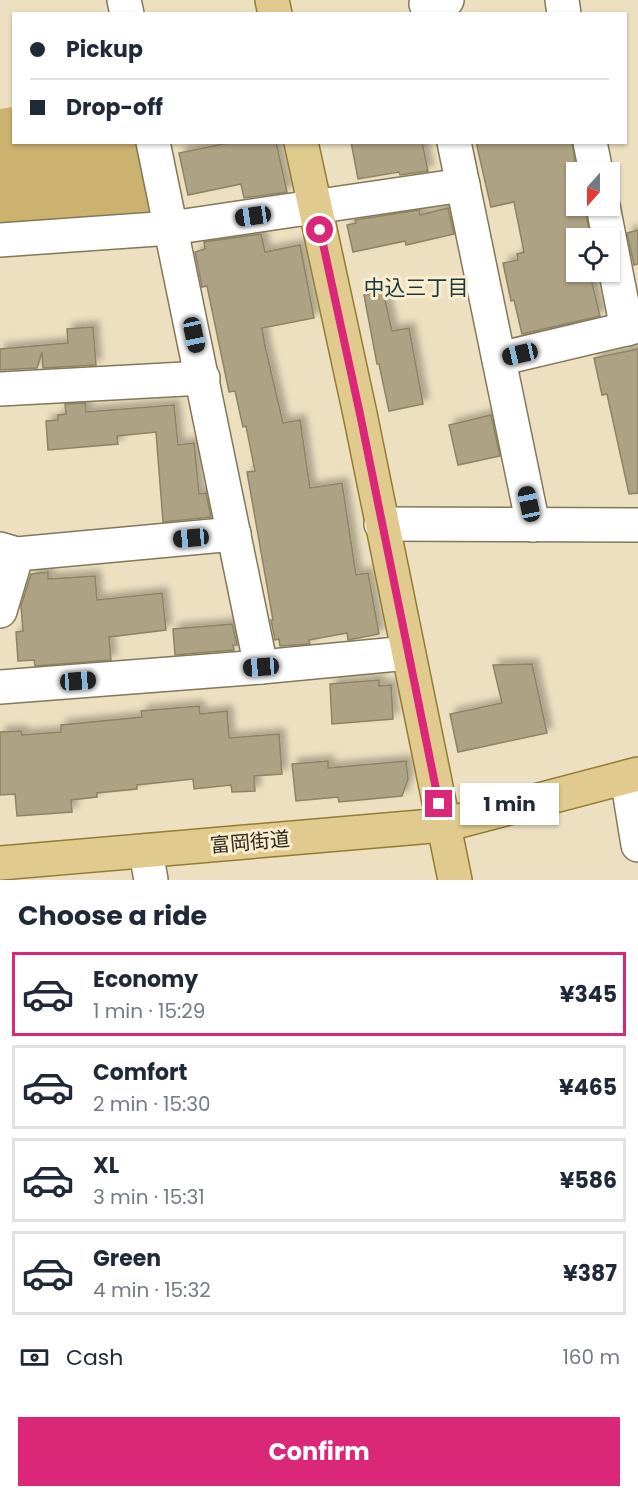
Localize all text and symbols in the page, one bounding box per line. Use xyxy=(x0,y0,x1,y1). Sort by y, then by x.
text: Pickup xyxy=(66,34,143,65)
text: Drop-off xyxy=(66,92,163,123)
north arrow xyxy=(566,162,620,216)
map controls xyxy=(566,162,620,282)
car xyxy=(234,205,272,227)
route start xyxy=(306,216,333,243)
button: locate xyxy=(566,228,620,282)
district label: 中込三丁目 xyxy=(364,273,469,302)
car xyxy=(181,316,207,354)
car xyxy=(500,341,540,367)
car xyxy=(516,485,542,523)
car xyxy=(172,527,210,549)
car xyxy=(242,657,280,677)
car xyxy=(59,671,97,691)
callout: 1 min xyxy=(460,783,559,825)
route end xyxy=(425,790,452,817)
text: 1 min xyxy=(483,790,536,818)
street label: 富岡街道 xyxy=(209,825,291,859)
text: Choose a ride xyxy=(18,897,207,934)
text: Economy xyxy=(93,964,198,995)
icon: car xyxy=(21,967,75,1021)
text: ¥345 xyxy=(560,979,617,1010)
text: 1 min · 15:29 xyxy=(93,997,205,1025)
text: Comfort xyxy=(93,1057,187,1088)
icon: car xyxy=(21,1060,75,1114)
text: ¥465 xyxy=(559,1072,617,1103)
text: 2 min · 15:30 xyxy=(93,1090,211,1118)
text: XL xyxy=(93,1150,119,1181)
icon: car xyxy=(21,1153,75,1207)
text: ¥586 xyxy=(560,1165,617,1196)
text: 3 min · 15:31 xyxy=(93,1183,205,1211)
text: Green xyxy=(93,1243,161,1274)
icon: car xyxy=(21,1246,75,1300)
text: ¥387 xyxy=(563,1258,617,1289)
text: 4 min · 15:32 xyxy=(93,1276,211,1304)
icon: cash xyxy=(18,1341,51,1374)
text: Cash xyxy=(66,1342,123,1373)
text: 160 m xyxy=(562,1343,620,1371)
button: Confirm xyxy=(18,1417,620,1486)

